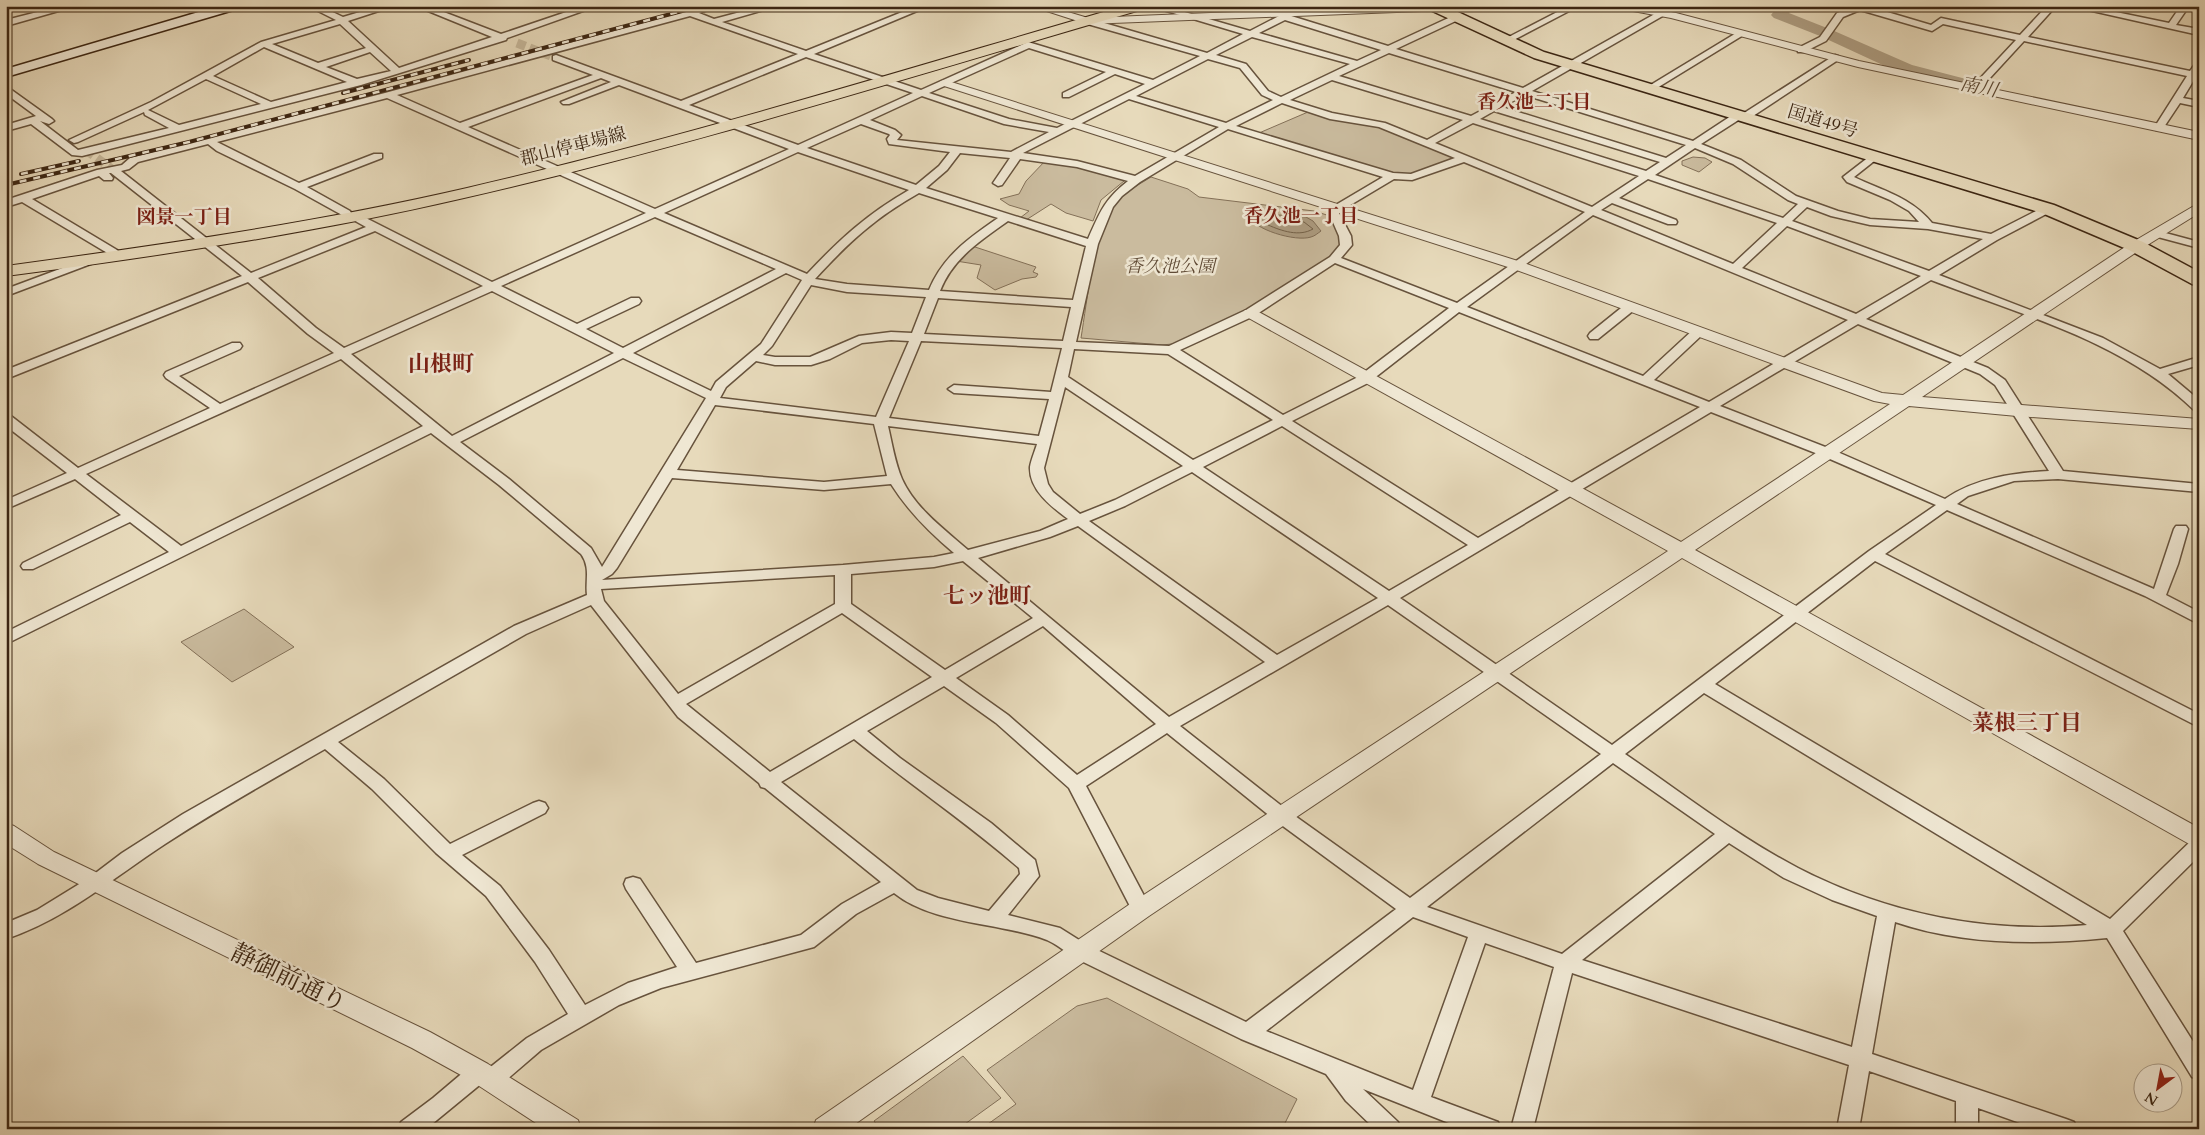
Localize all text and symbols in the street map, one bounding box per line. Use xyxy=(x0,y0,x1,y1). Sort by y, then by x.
water label: 南川 xyxy=(1957,70,2002,104)
district label: 香久池二丁目 xyxy=(1477,89,1591,115)
street label: 国道49号 xyxy=(1785,99,1861,144)
street label: 郡山停車場線 xyxy=(518,121,629,172)
district label: 香久池一丁目 xyxy=(1244,203,1358,229)
district label: 図景一丁目 xyxy=(136,204,232,230)
park label: 香久池公園 xyxy=(1125,254,1218,279)
district label: 山根町 xyxy=(408,349,474,379)
district label: 七ッ池町 xyxy=(943,581,1031,611)
district label: 菜根三丁目 xyxy=(1972,708,2082,738)
street label: 静御前通り xyxy=(225,935,352,1021)
north arrow xyxy=(2132,1062,2182,1112)
text: N xyxy=(2141,1087,2162,1110)

